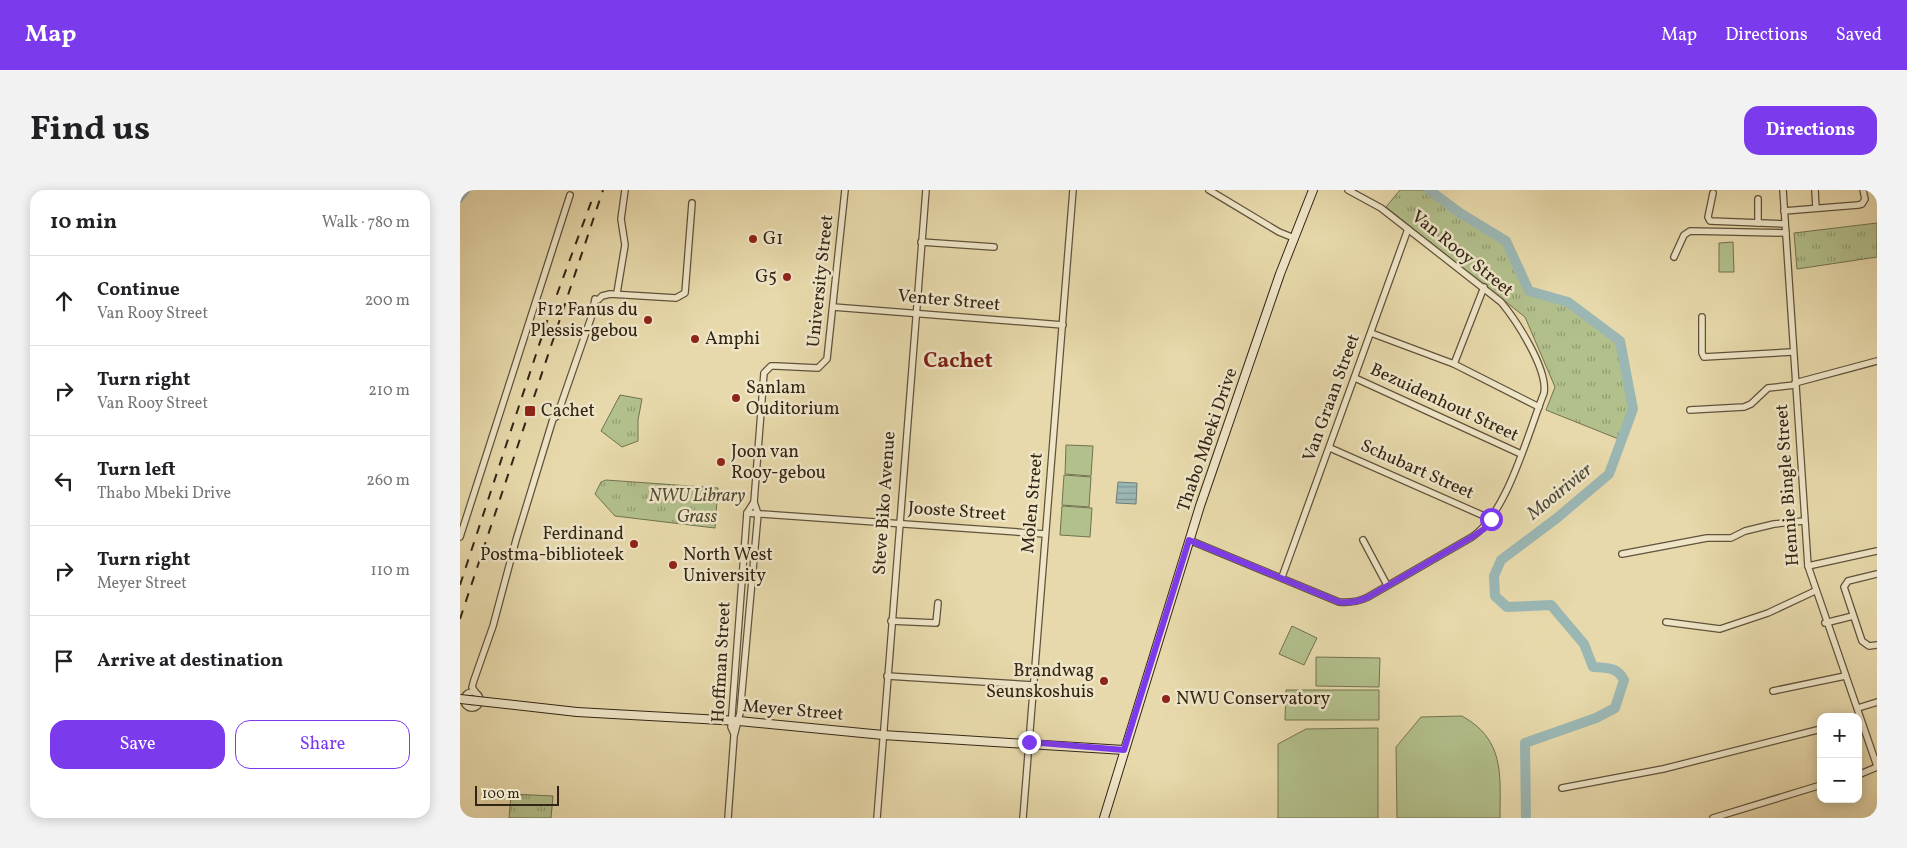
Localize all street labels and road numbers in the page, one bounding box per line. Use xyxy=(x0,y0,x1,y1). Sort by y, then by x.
street label: Van Rooy Street xyxy=(1406,205,1518,303)
street label: University Street xyxy=(802,213,840,349)
street label: Venter Street xyxy=(897,284,1001,318)
street label: Van Graan Street xyxy=(1297,331,1367,465)
street label: Bezuidenhout Street xyxy=(1366,358,1522,448)
street label: Thabo Mbeki Drive xyxy=(1172,365,1244,515)
street label: Hennie Bingle Street xyxy=(1770,403,1806,567)
street label: Steve Biko Avenue xyxy=(868,430,902,576)
street label: Schubart Street xyxy=(1356,434,1478,506)
street label: Molen Street xyxy=(1016,451,1050,555)
street label: Jooste Street xyxy=(907,496,1007,528)
street label: Hoffman Street xyxy=(706,601,738,723)
street label: Meyer Street xyxy=(742,694,844,728)

